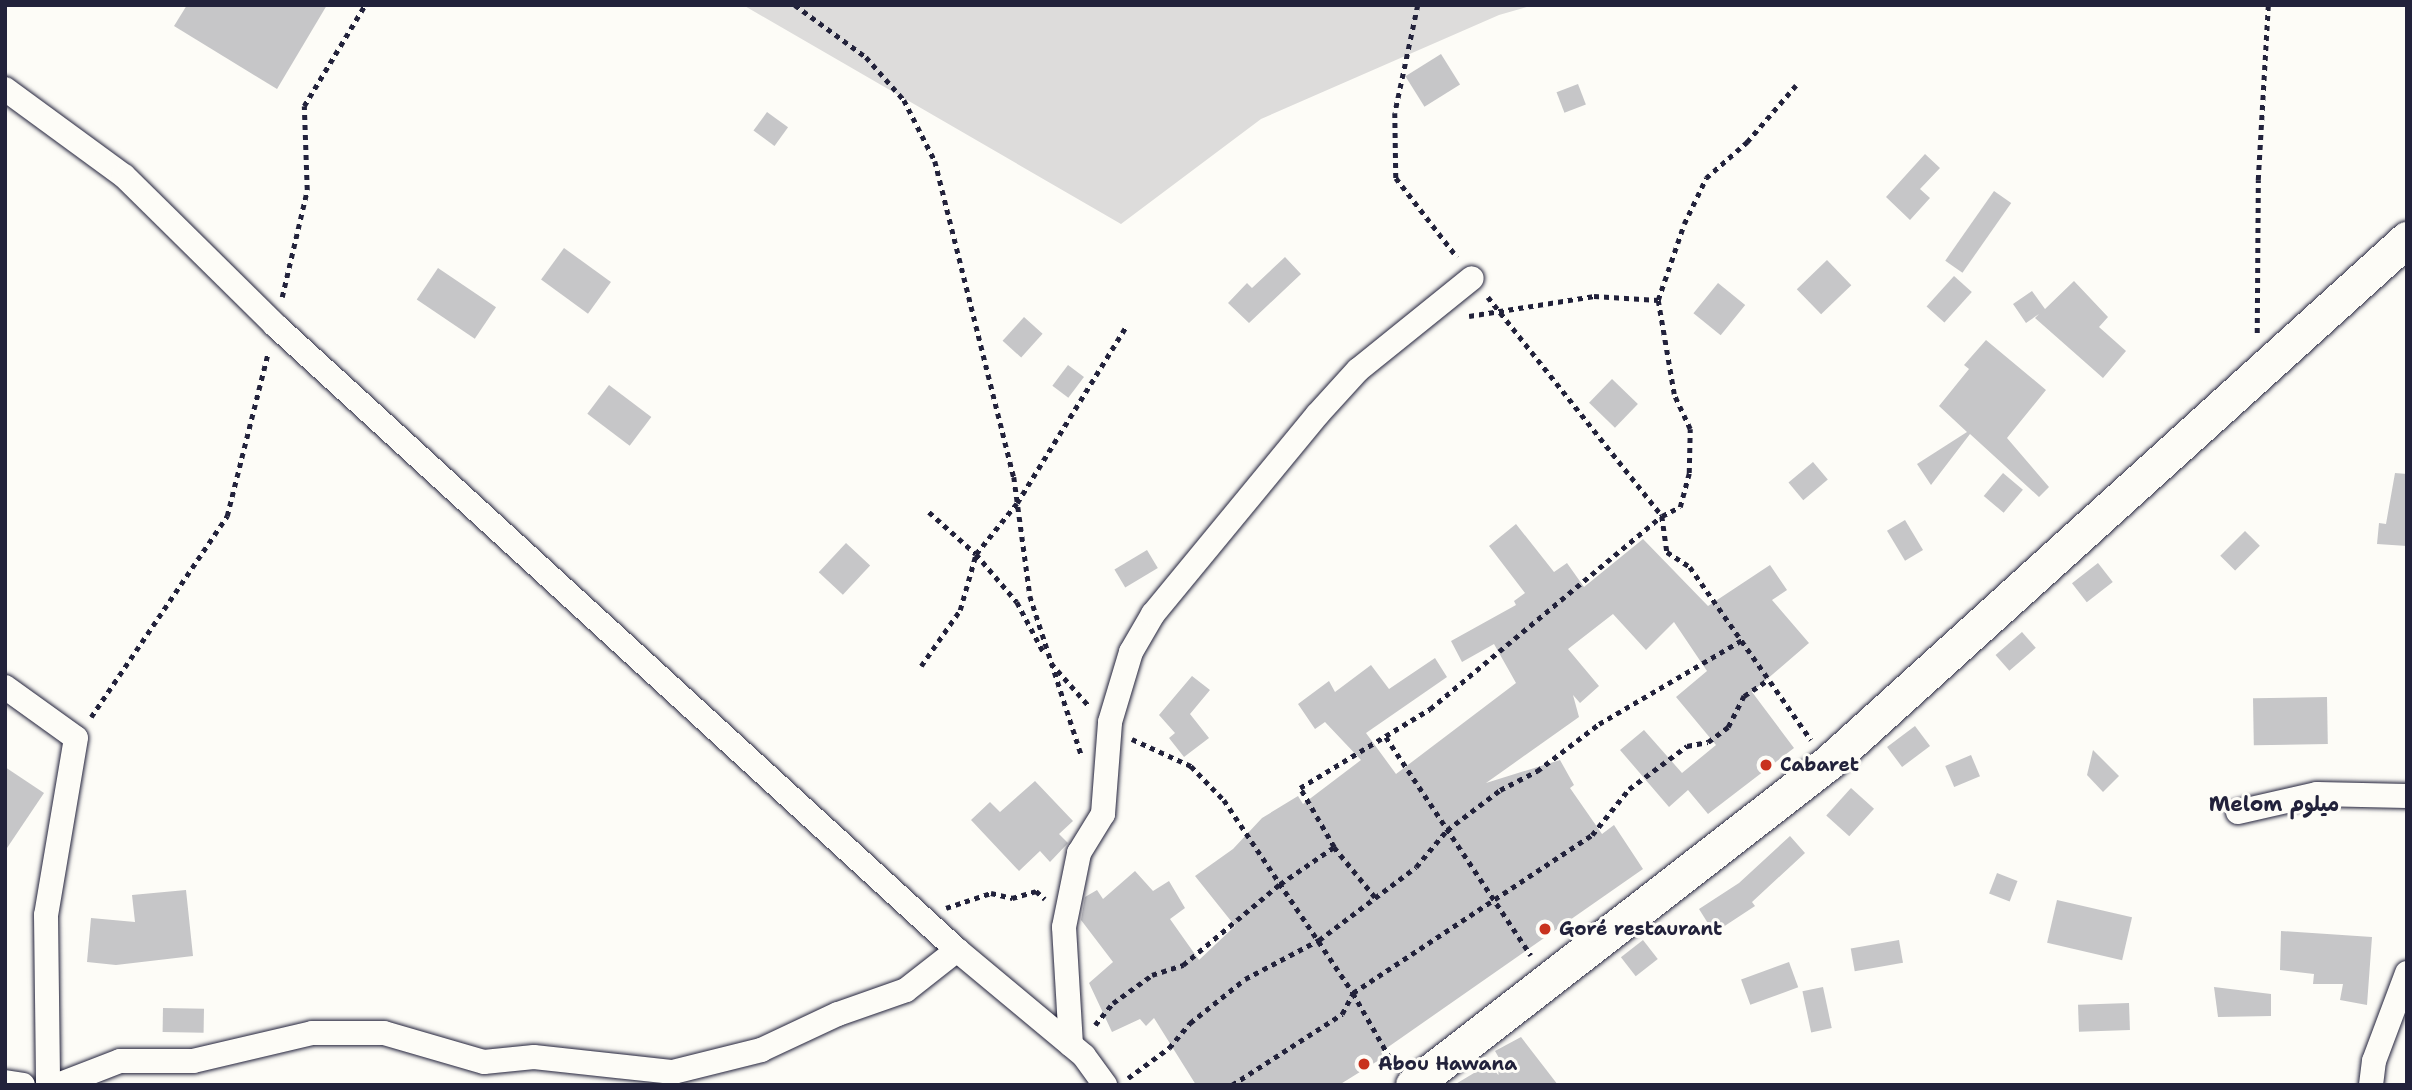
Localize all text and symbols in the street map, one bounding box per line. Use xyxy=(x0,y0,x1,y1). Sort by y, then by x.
place label: Cabaret xyxy=(1780,754,1859,776)
marker: Cabaret xyxy=(1758,757,1774,773)
district label: Melom ميلوم xyxy=(2209,791,2339,817)
place label: Goré restaurant xyxy=(1559,918,1722,940)
marker: Goré restaurant xyxy=(1537,921,1553,937)
place label: Abou Hawana xyxy=(1378,1053,1517,1075)
marker: Abou Hawana xyxy=(1356,1056,1372,1072)

